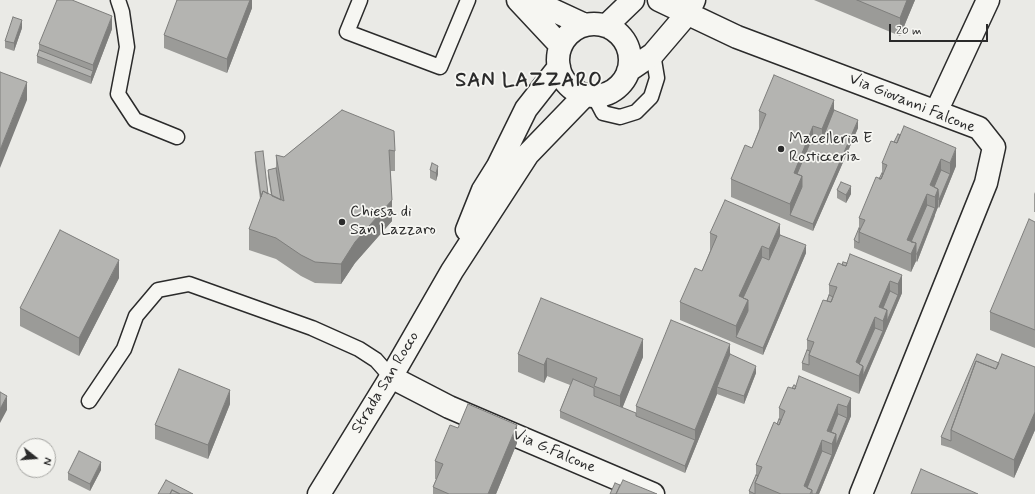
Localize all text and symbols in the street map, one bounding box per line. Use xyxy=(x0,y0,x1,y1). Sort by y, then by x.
scale bar xyxy=(891,16,990,42)
text: 20 m xyxy=(896,23,922,39)
district label: SAN LAZZARO xyxy=(457,70,601,94)
street label: Via Giovanni Falcone xyxy=(846,70,978,138)
place label: Macelleria E Rosticceria xyxy=(789,130,872,168)
marker: Macelleria E Rosticceria xyxy=(776,144,786,154)
place label: Chiesa di San Lazzaro xyxy=(350,203,436,241)
marker: Chiesa di San Lazzaro xyxy=(337,217,347,227)
street label: Strada San Rocco xyxy=(348,328,424,438)
street label: Via G.Falcone xyxy=(510,426,598,478)
north arrow xyxy=(16,438,56,478)
text: N xyxy=(39,456,54,467)

